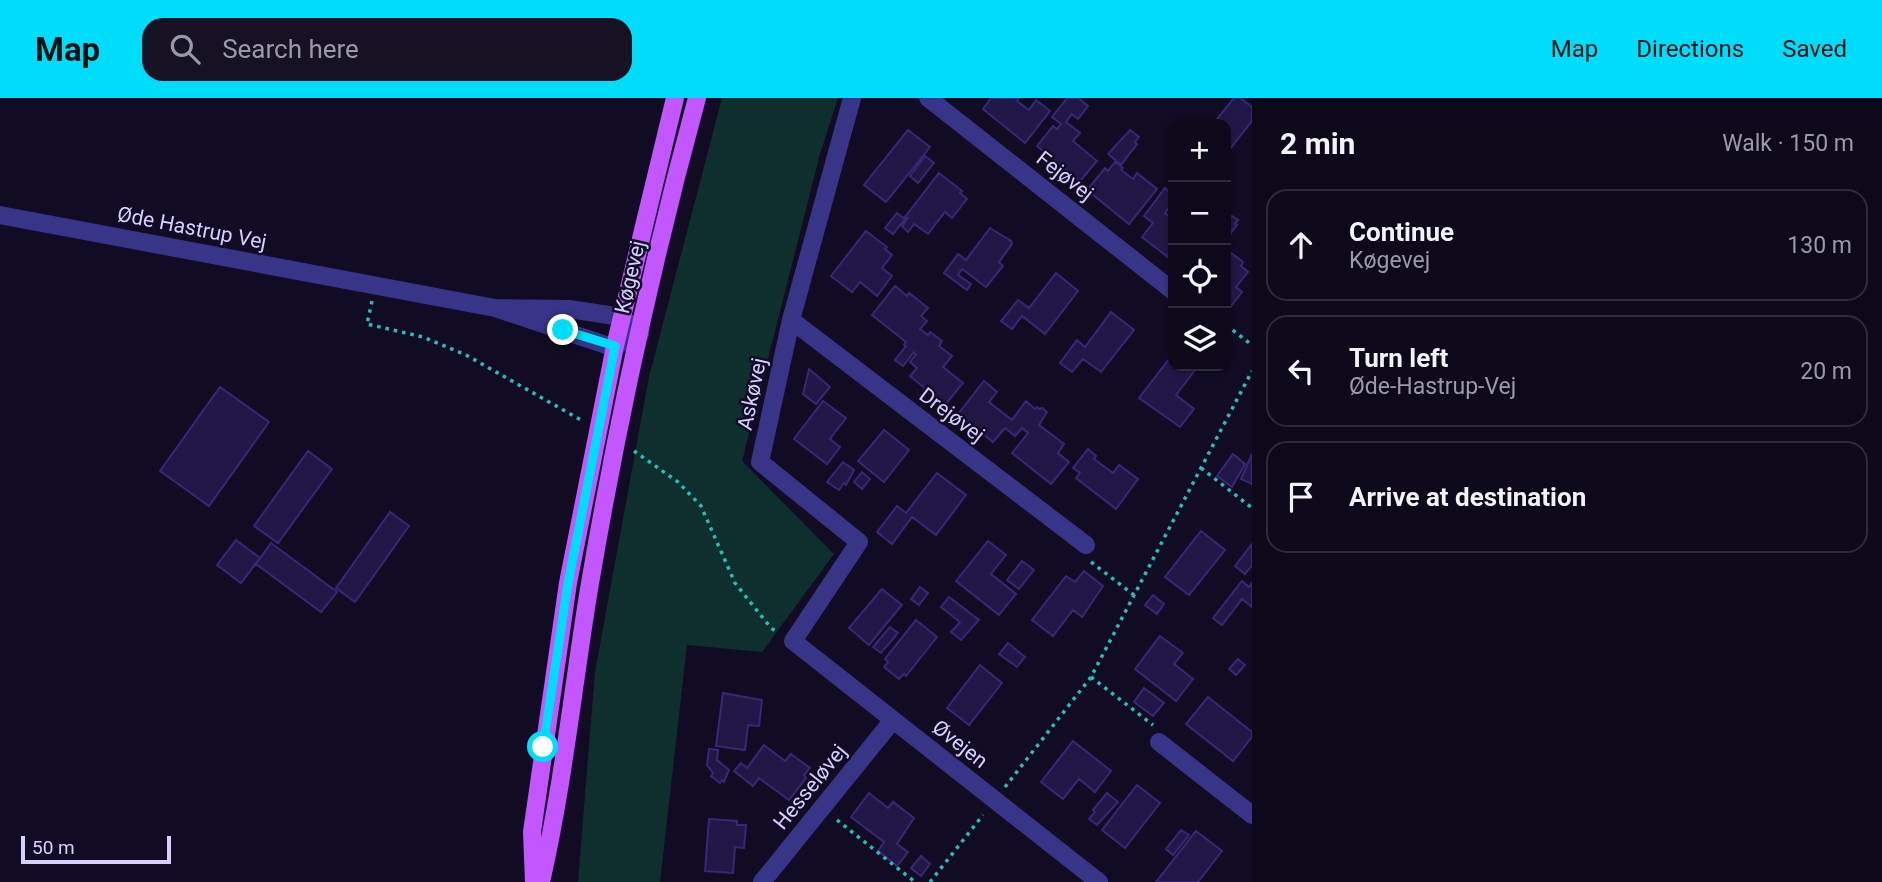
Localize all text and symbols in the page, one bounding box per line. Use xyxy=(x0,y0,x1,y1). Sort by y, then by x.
search box xyxy=(142,18,632,81)
text: Map xyxy=(35,30,100,69)
icon: search xyxy=(166,30,204,68)
text: Search here xyxy=(222,34,359,64)
text: Map xyxy=(1551,35,1598,63)
text: Directions xyxy=(1636,35,1744,63)
text: Saved xyxy=(1782,35,1847,63)
map controls xyxy=(1168,119,1231,371)
button: + xyxy=(1168,119,1231,182)
text: 2 min xyxy=(1280,126,1355,161)
text: Walk · 150 m xyxy=(1722,130,1854,157)
street label: Fejøvej xyxy=(1032,146,1098,206)
button: − xyxy=(1168,182,1231,245)
street label: Øde Hastrup Vej xyxy=(115,202,269,254)
text: Continue xyxy=(1349,217,1454,247)
icon: ahead xyxy=(1282,226,1320,264)
text: 130 m xyxy=(1787,232,1852,259)
street label: Køgevej xyxy=(610,238,650,316)
button: locate xyxy=(1168,245,1231,308)
text: Køgevej xyxy=(1349,247,1430,274)
button: layers xyxy=(1168,308,1231,371)
route end xyxy=(547,314,578,345)
text: Turn left xyxy=(1349,343,1448,373)
icon: left xyxy=(1282,352,1320,390)
street label: Askøvej xyxy=(733,356,771,432)
text: 20 m xyxy=(1800,358,1852,385)
text: Øde-Hastrup-Vej xyxy=(1349,373,1516,400)
street label: Drejøvej xyxy=(915,383,989,447)
icon: arrive xyxy=(1282,478,1320,516)
text: Arrive at destination xyxy=(1349,482,1586,512)
street label: Øvejen xyxy=(928,715,992,773)
route start xyxy=(527,731,558,762)
street label: Hesseløvej xyxy=(769,740,851,834)
scale bar xyxy=(21,833,172,865)
text: 50 m xyxy=(32,836,75,859)

